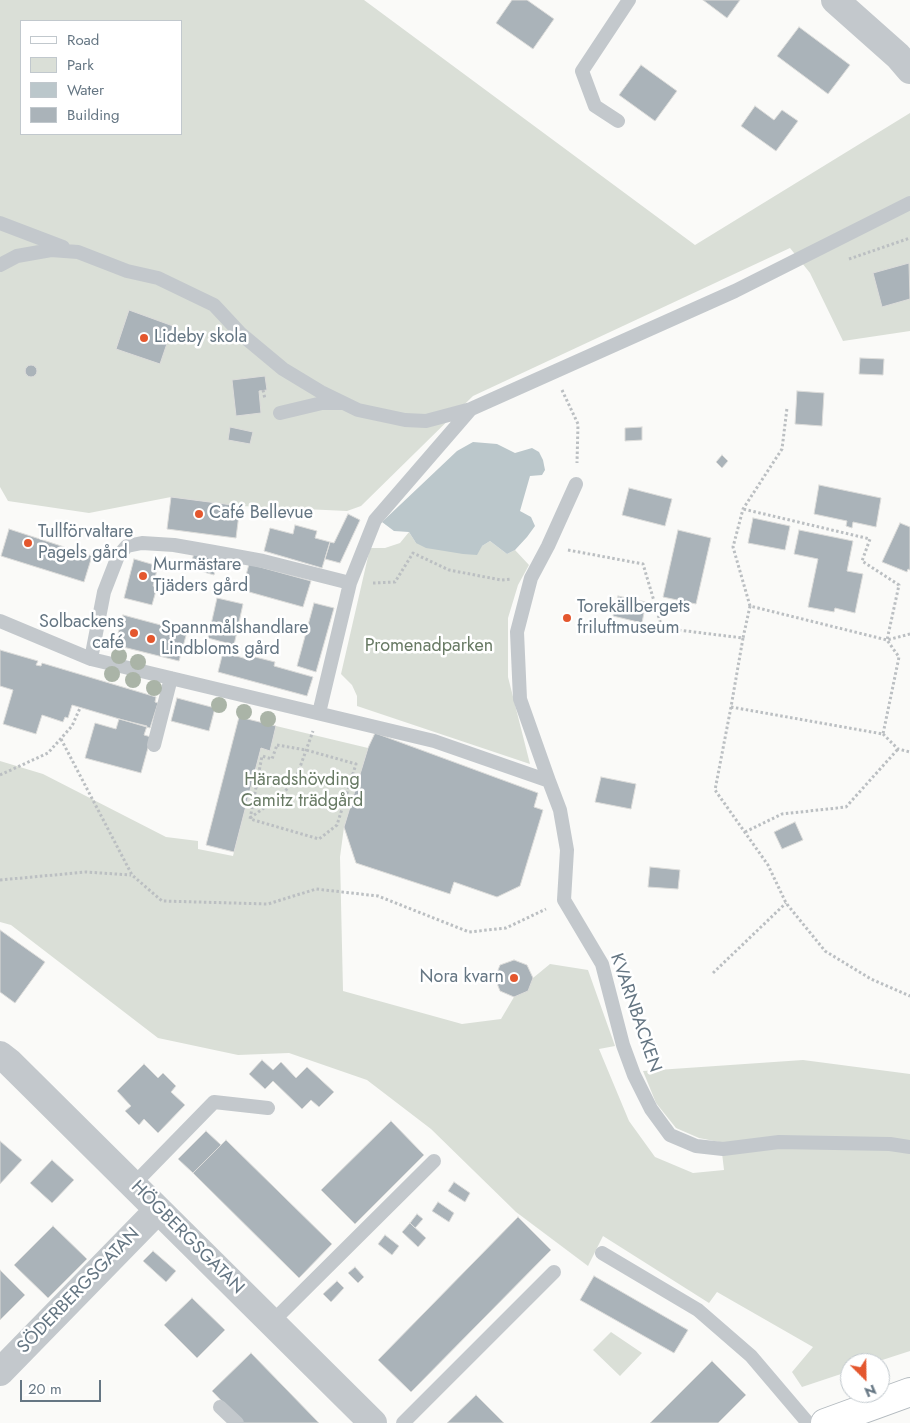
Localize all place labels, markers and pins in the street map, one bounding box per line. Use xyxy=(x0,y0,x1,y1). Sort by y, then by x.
place label: Lideby skola xyxy=(154,327,247,349)
marker: Lideby skola xyxy=(138,332,150,344)
place label: Café Bellevue xyxy=(209,503,313,525)
marker: Café Bellevue xyxy=(193,508,205,520)
place label: Tullförvaltare Pagels gård xyxy=(38,522,133,564)
marker: Tullförvaltare Pagels gård xyxy=(22,537,34,549)
place label: Murmästare Tjäders gård xyxy=(153,555,248,598)
marker: Murmästare Tjäders gård xyxy=(137,570,149,582)
place label: Torekällbergets friluftmuseum xyxy=(577,597,690,640)
place label: Solbackens café xyxy=(39,612,124,654)
marker: Torekällbergets friluftmuseum xyxy=(561,612,573,624)
place label: Spannmålshandlare Lindbloms gård xyxy=(161,618,309,660)
marker: Solbackens café xyxy=(128,627,140,639)
marker: Spannmålshandlare Lindbloms gård xyxy=(145,633,157,645)
place label: Nora kvarn xyxy=(420,967,504,989)
marker: Nora kvarn xyxy=(508,972,520,984)

